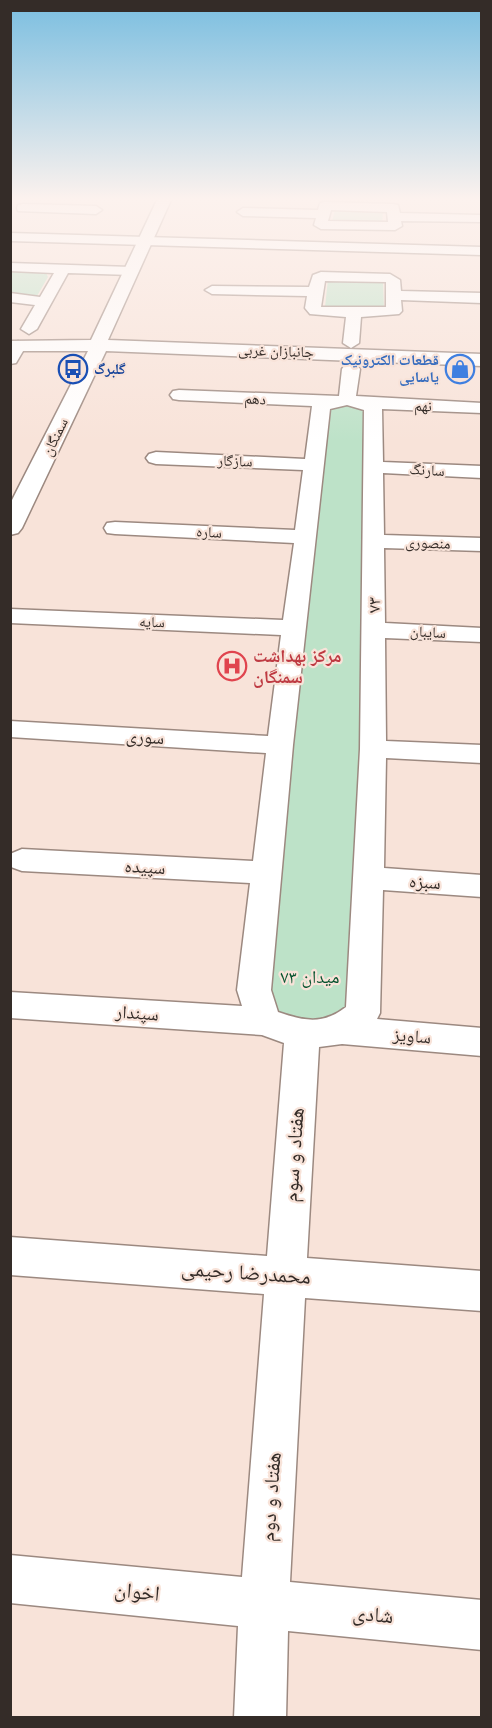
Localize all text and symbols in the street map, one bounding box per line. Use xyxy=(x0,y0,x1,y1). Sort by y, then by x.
street label: جانبازان غربی xyxy=(238,341,315,362)
place label: قطعات الکترونیک یاسایی xyxy=(341,351,439,386)
bus stop icon: گلبرگ xyxy=(57,353,89,385)
shop icon: قطعات الکترونیک یاسایی xyxy=(444,353,476,385)
place label: گلبرگ xyxy=(94,360,126,378)
street label: دهم xyxy=(244,389,266,410)
street label: نهم xyxy=(414,397,432,416)
street label: سمنگان xyxy=(38,415,73,459)
street label: سازگار xyxy=(216,451,253,471)
street label: سارنگ xyxy=(409,460,445,480)
street label: ساره xyxy=(196,522,222,542)
street label: منصوری xyxy=(405,533,451,554)
street label: ۷۳ xyxy=(363,597,385,613)
street label: سایه xyxy=(139,613,165,631)
street label: سایبان xyxy=(410,622,446,643)
place label: مرکز بهداشت سمنگان xyxy=(253,645,342,688)
hospital icon: مرکز بهداشت سمنگان xyxy=(216,650,248,682)
street label: سوری xyxy=(125,725,165,749)
street label: سپیده xyxy=(124,855,166,879)
street label: سبزه xyxy=(408,870,442,894)
park label: میدان ۷۳ xyxy=(281,966,339,988)
street label: سپندار xyxy=(114,1000,159,1026)
street label: ساویز xyxy=(391,1023,432,1049)
street label: هفتاد و سوم xyxy=(278,1107,311,1203)
street label: محمدرضا رحیمی xyxy=(180,1256,312,1290)
street label: هفتاد و دوم xyxy=(255,1451,288,1543)
street label: اخوان xyxy=(113,1577,161,1607)
street label: شادی xyxy=(352,1601,394,1629)

